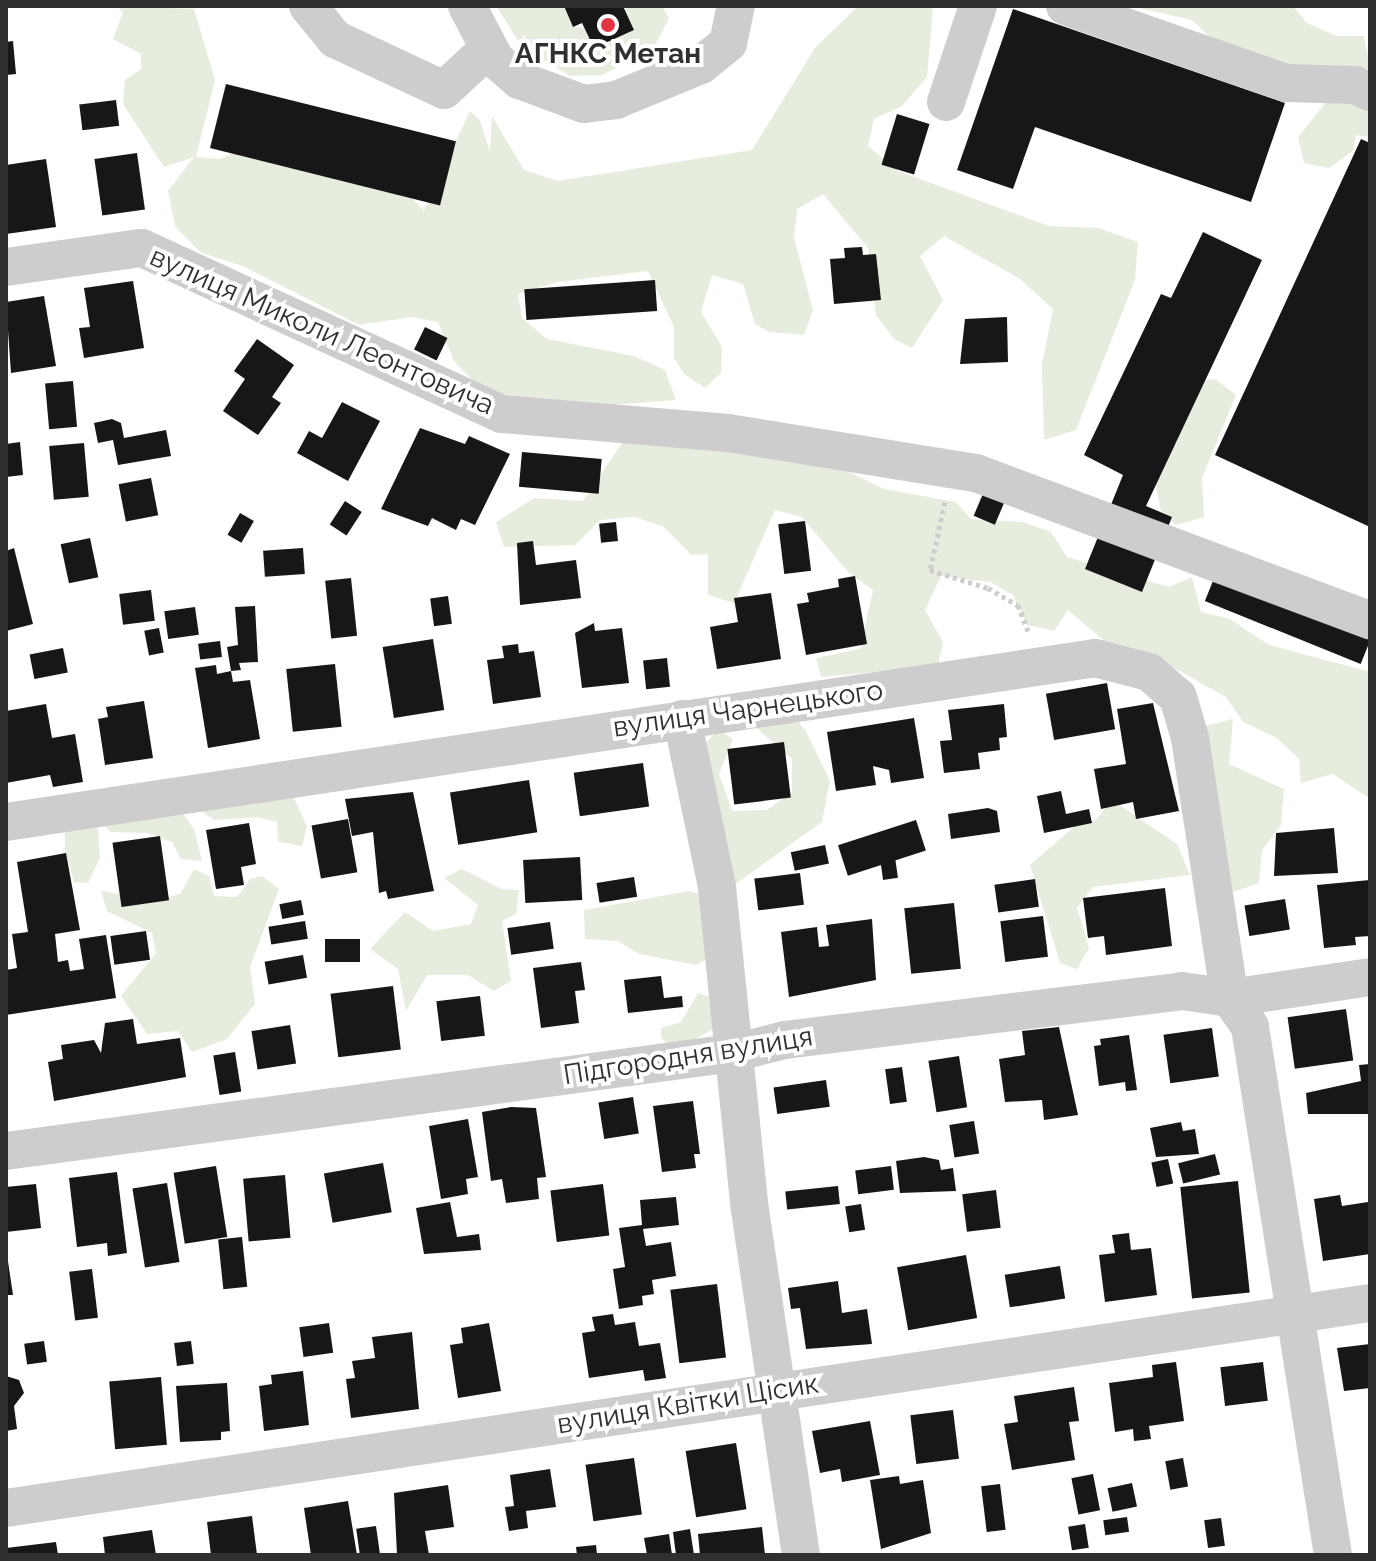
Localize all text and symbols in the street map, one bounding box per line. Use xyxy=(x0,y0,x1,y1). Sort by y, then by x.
marker: АГНКС Метан xyxy=(599,16,617,34)
place label: АГНКС Метан xyxy=(515,37,701,71)
street label: вулиця Миколи Леонтовича xyxy=(145,240,499,422)
street label: вулиця Чарнецького xyxy=(611,673,885,745)
street label: Підгородня вулиця xyxy=(561,1020,815,1092)
street label: вулиця Квітки Цісик xyxy=(555,1367,821,1441)

